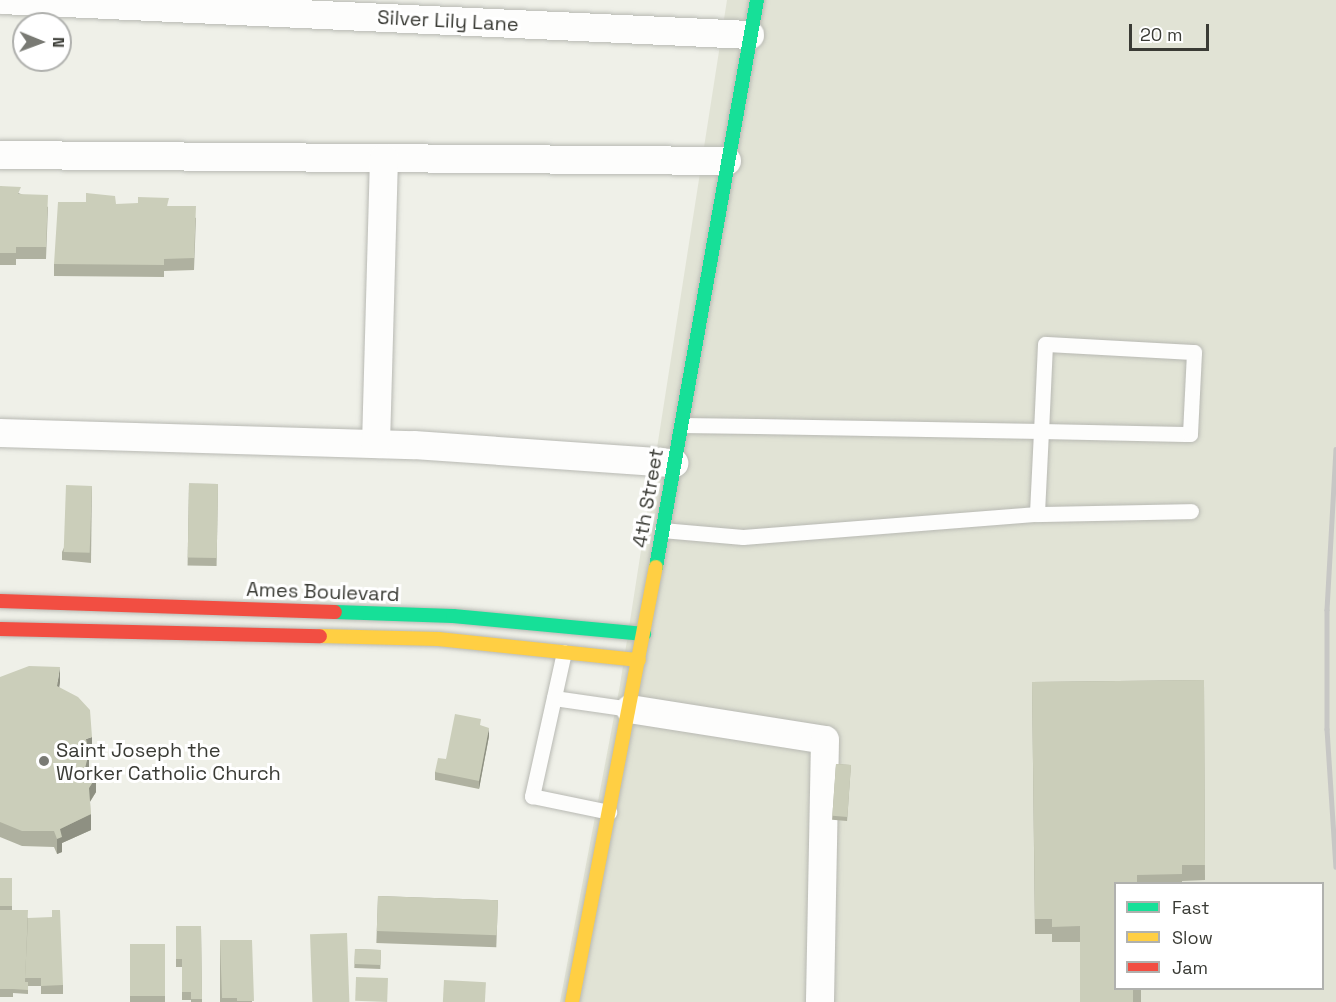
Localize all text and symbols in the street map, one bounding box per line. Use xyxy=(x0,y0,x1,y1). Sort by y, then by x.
street label: Silver Lily Lane xyxy=(377,5,519,37)
north arrow xyxy=(12,12,72,72)
scale bar xyxy=(1132,12,1212,50)
text: 20 m xyxy=(1140,23,1183,46)
text: N xyxy=(48,37,69,48)
street label: 4th Street xyxy=(627,447,669,549)
street label: Ames Boulevard xyxy=(246,577,400,607)
place label: Saint Joseph the Worker Catholic Church xyxy=(56,738,281,785)
marker: Saint Joseph the Worker Catholic Church xyxy=(37,754,51,768)
legend xyxy=(1114,882,1324,990)
text: Fast xyxy=(1172,896,1209,919)
text: Slow xyxy=(1172,926,1213,949)
text: Jam xyxy=(1172,956,1208,979)

